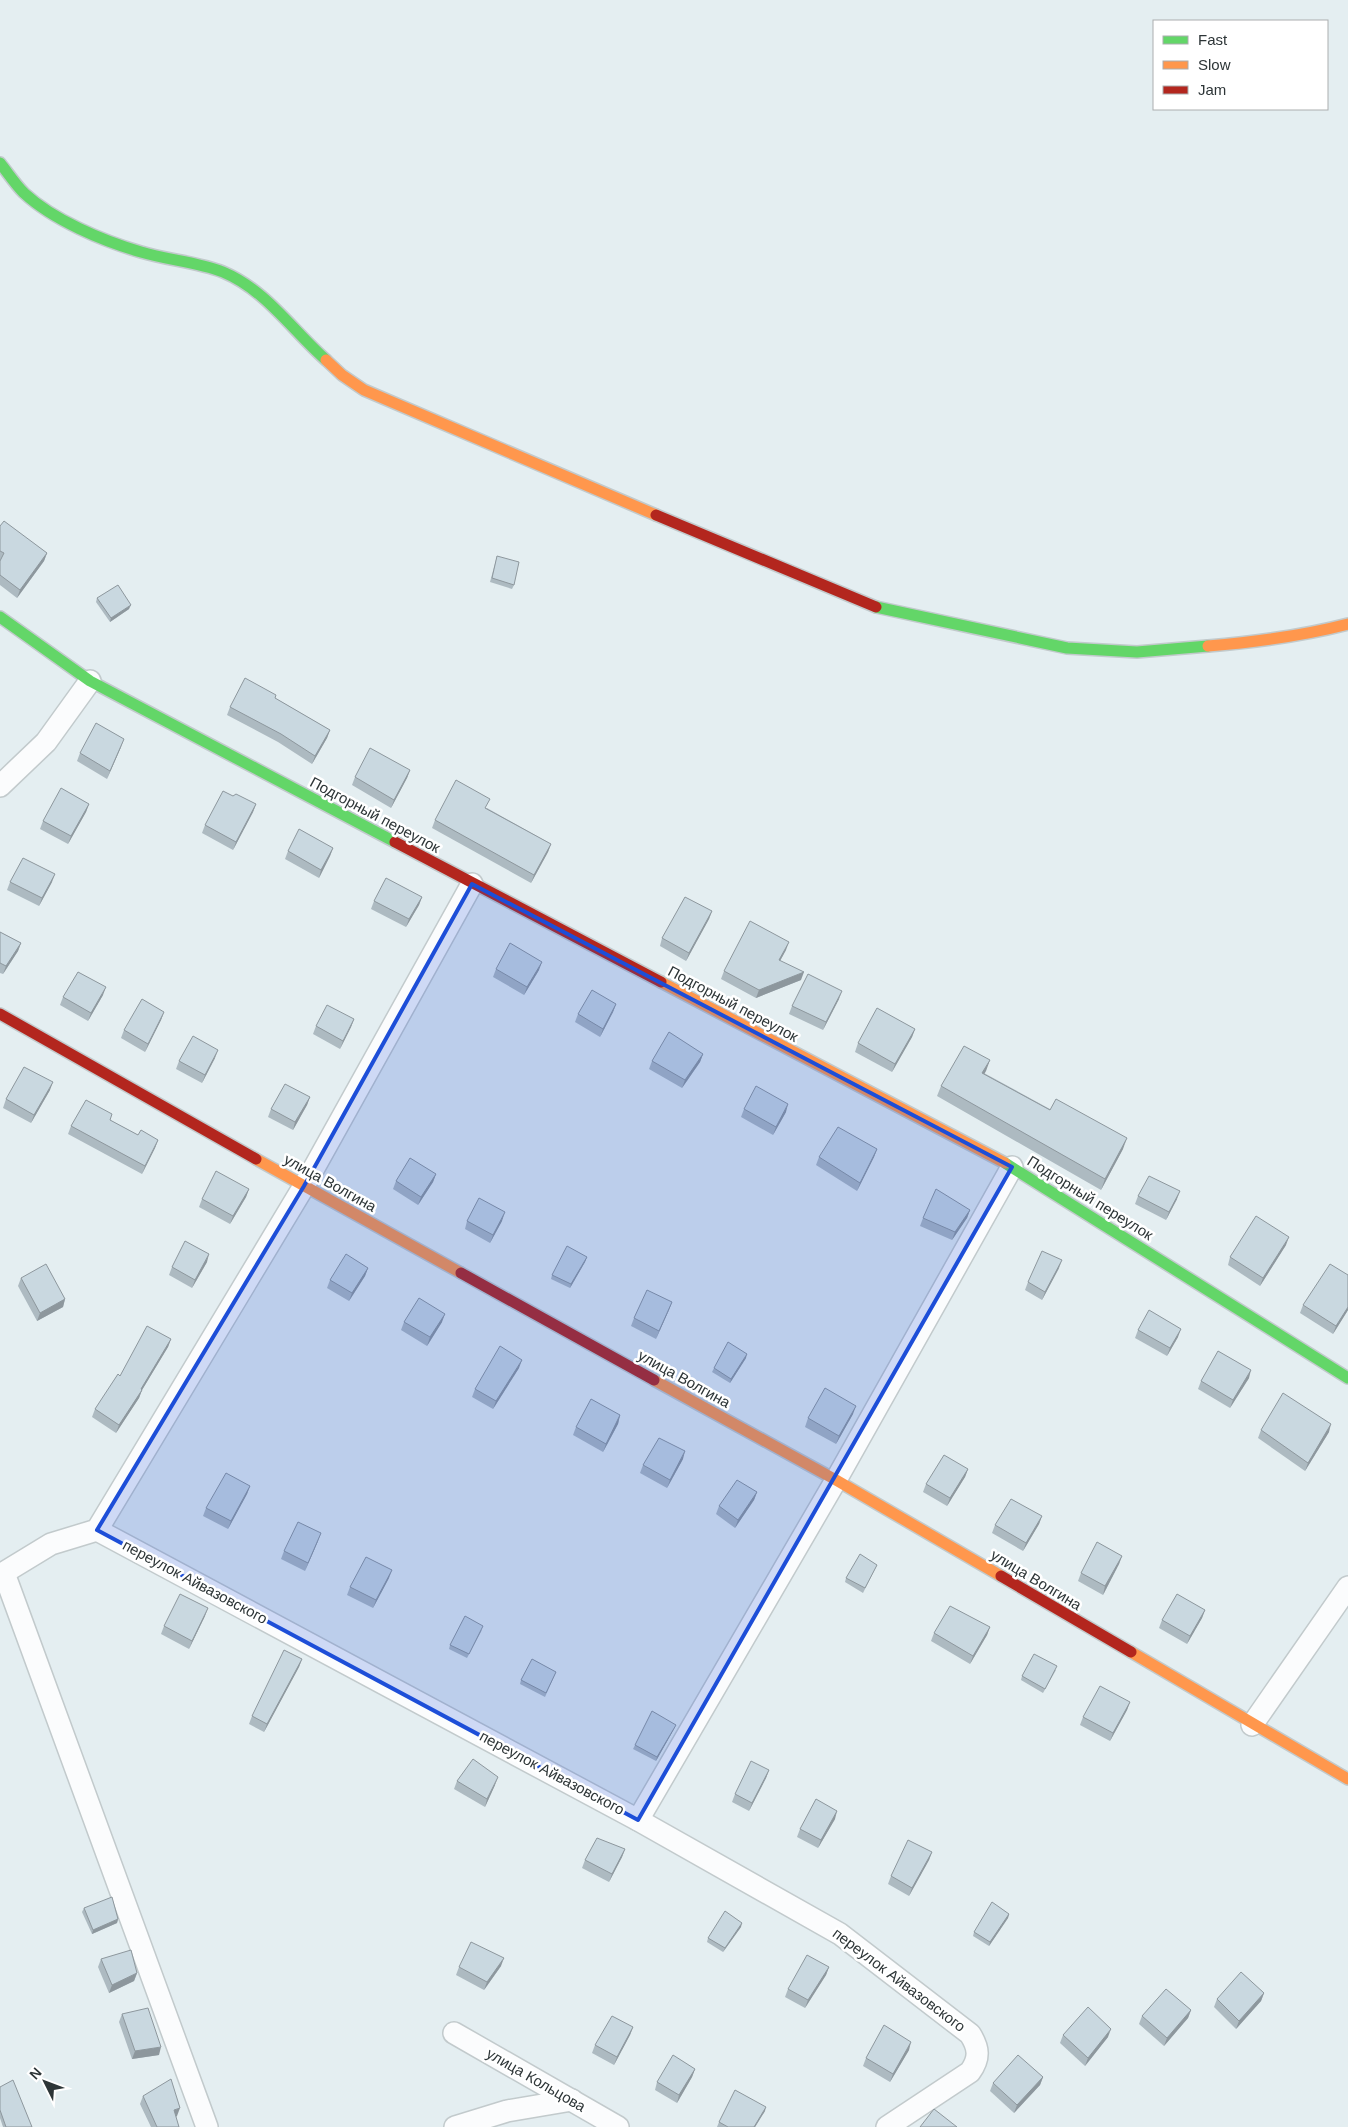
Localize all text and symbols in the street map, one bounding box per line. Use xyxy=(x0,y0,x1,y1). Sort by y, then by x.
legend xyxy=(1153,20,1328,110)
text: Fast xyxy=(1198,31,1228,48)
text: Slow xyxy=(1198,56,1231,73)
text: Jam xyxy=(1198,81,1226,98)
street label: Подгорный переулок xyxy=(307,773,444,856)
street label: Подгорный переулок xyxy=(665,962,802,1045)
street label: улица Волгина xyxy=(281,1150,380,1215)
street label: Подгорный переулок xyxy=(1024,1152,1157,1243)
street label: улица Волгина xyxy=(635,1346,734,1411)
street label: переулок Айвазовского xyxy=(120,1536,270,1627)
street label: улица Волгина xyxy=(988,1546,1085,1614)
street label: переулок Айвазовского xyxy=(477,1727,627,1818)
street label: переулок Айвазовского xyxy=(830,1924,969,2035)
street label: улица Кольцова xyxy=(484,2044,589,2115)
north arrow xyxy=(20,2057,70,2107)
text: N xyxy=(26,2064,45,2082)

